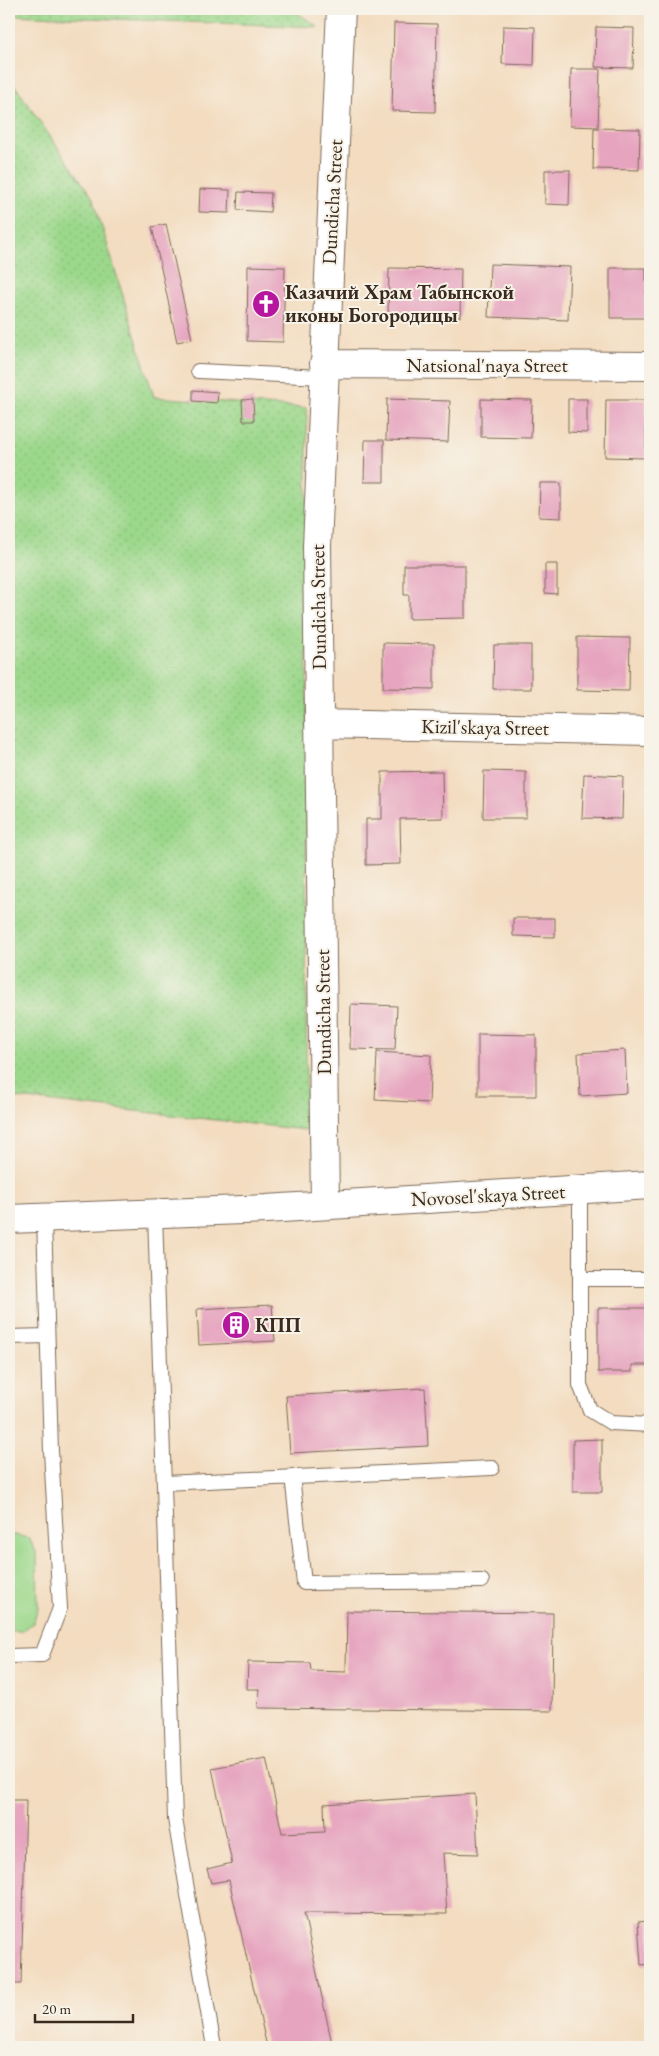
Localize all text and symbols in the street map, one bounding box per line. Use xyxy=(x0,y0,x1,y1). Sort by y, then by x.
street label: Dundicha Street xyxy=(316,138,348,265)
place label: Казачий Храм Табынской иконы Богородицы xyxy=(285,279,514,328)
church icon: Казачий Храм Табынской иконы Богородицы xyxy=(251,289,281,319)
street label: Natsional'naya Street xyxy=(406,352,568,378)
street label: Dundicha Street xyxy=(304,543,332,670)
street label: Kizil'skaya Street xyxy=(421,713,550,741)
street label: Dundicha Street xyxy=(309,948,337,1075)
street label: Novosel'skaya Street xyxy=(410,1178,567,1212)
building icon: КПП xyxy=(221,1310,251,1340)
place label: КПП xyxy=(255,1312,301,1338)
scale bar xyxy=(35,1991,132,2023)
text: 20 m xyxy=(42,1999,71,2018)

